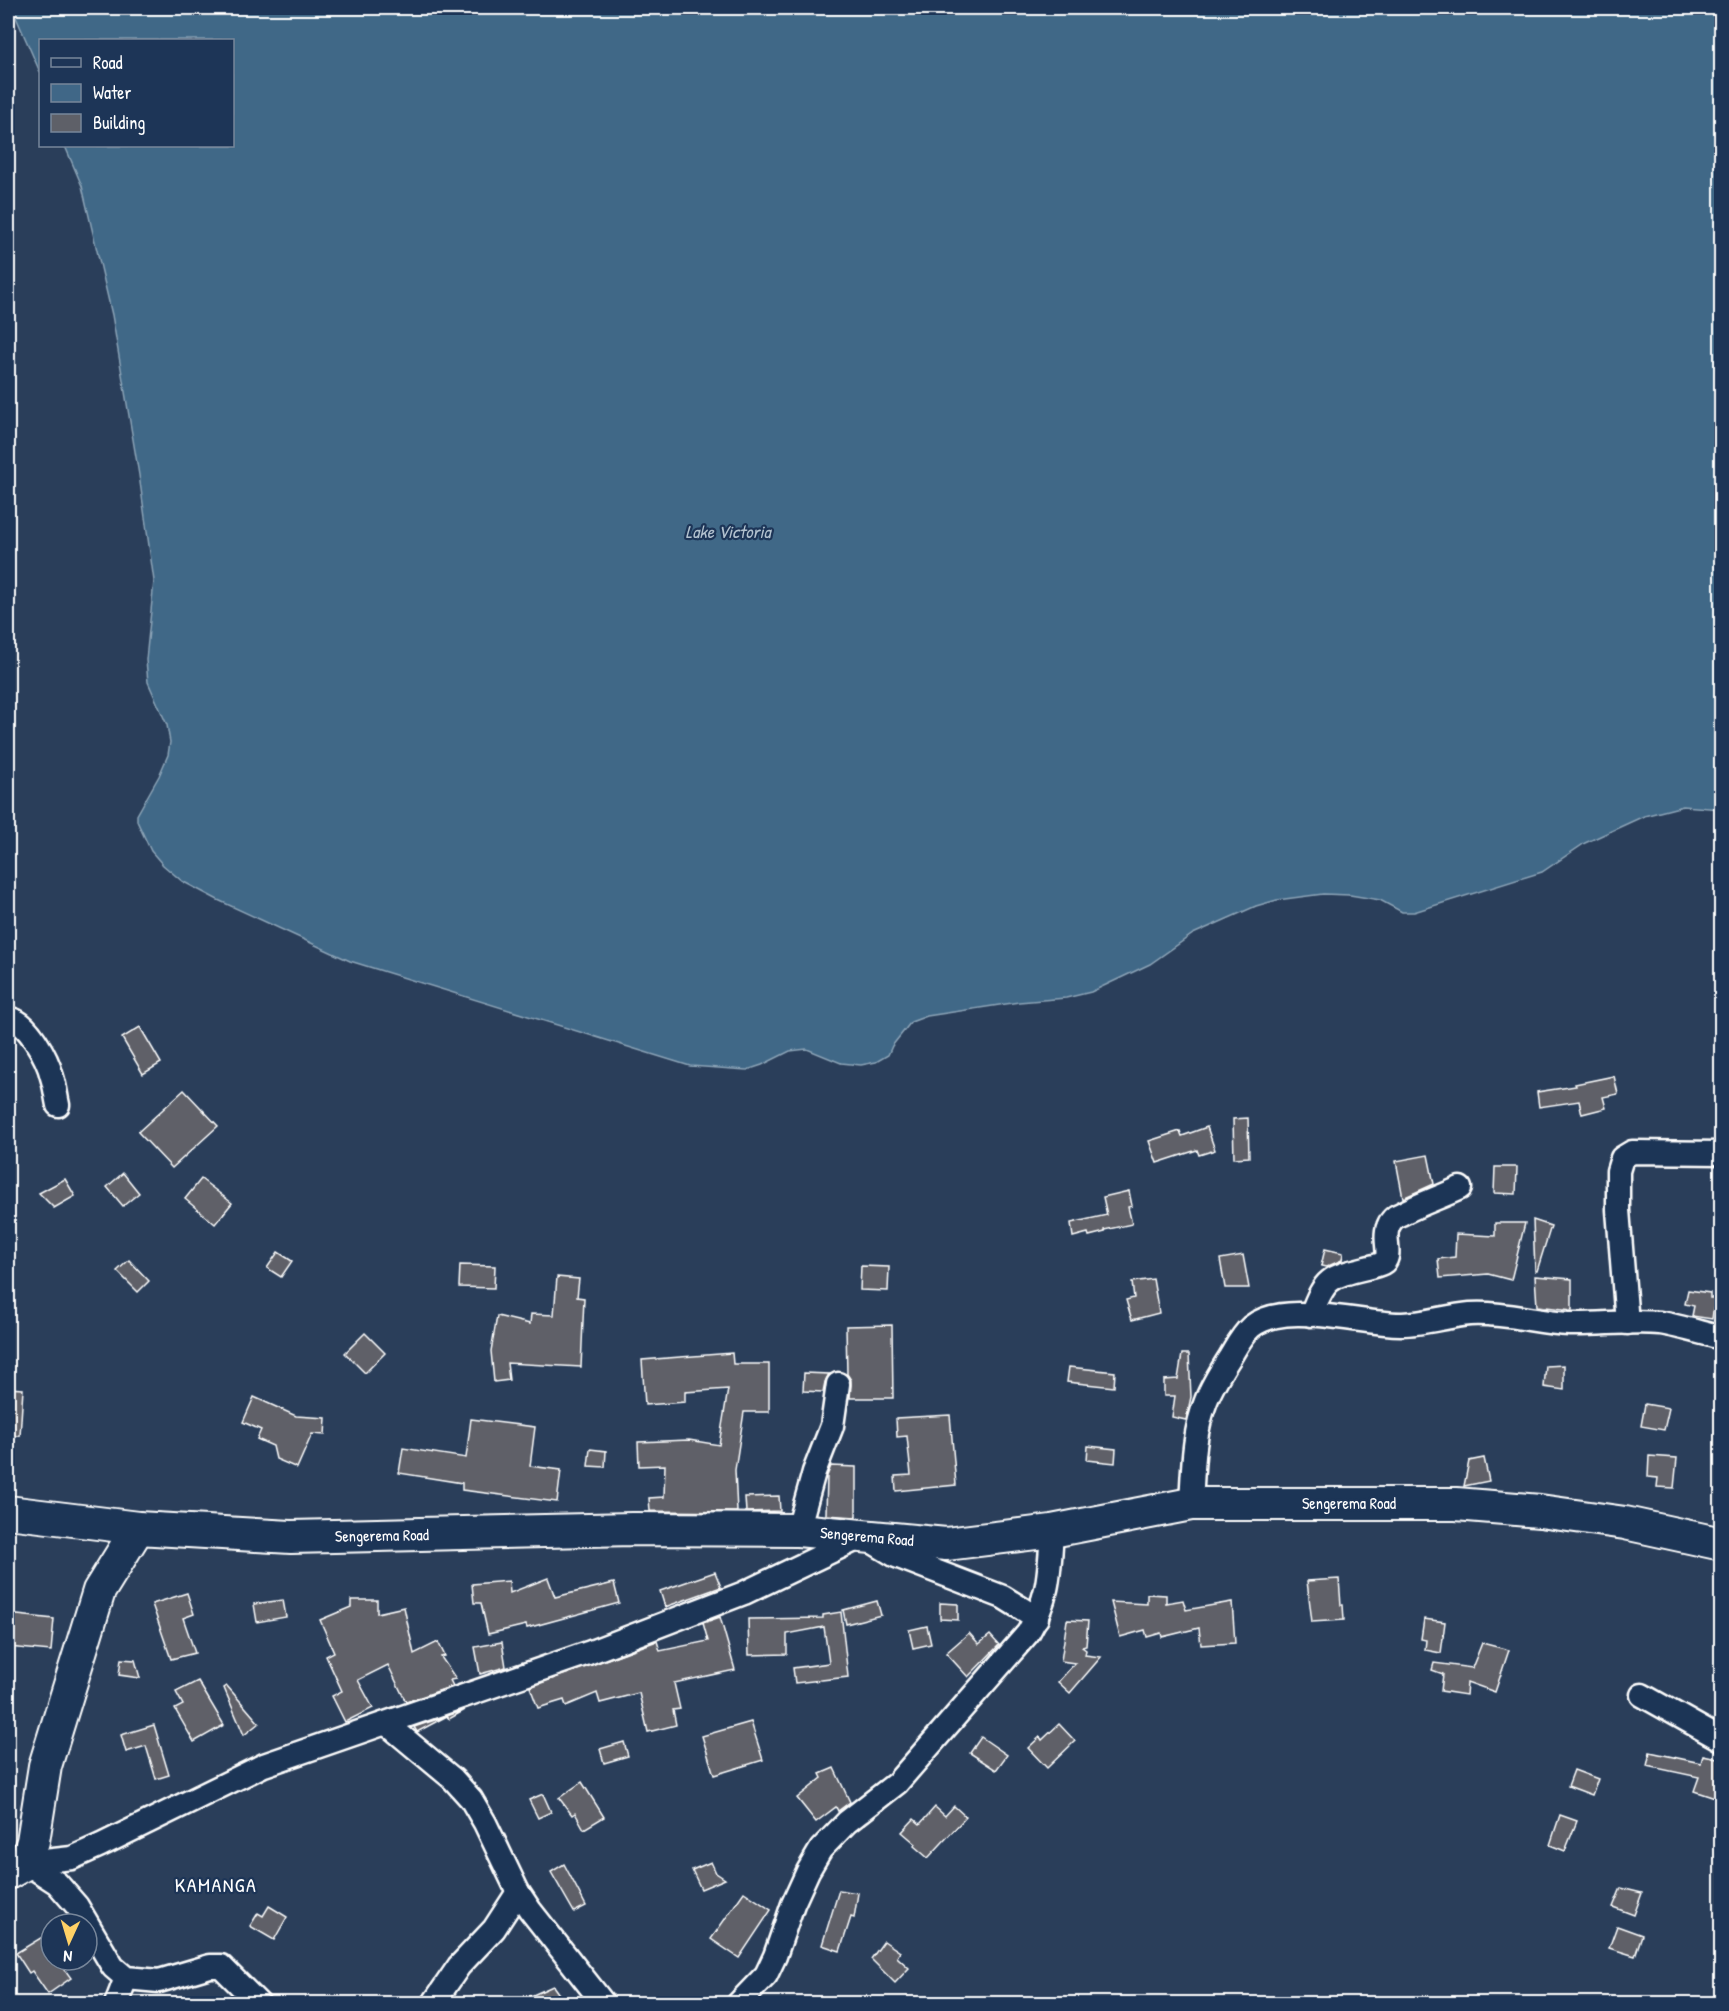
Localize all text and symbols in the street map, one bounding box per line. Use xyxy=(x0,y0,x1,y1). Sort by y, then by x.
legend xyxy=(39,39,234,147)
text: Road xyxy=(93,50,123,75)
text: Water xyxy=(93,80,131,105)
text: Building xyxy=(93,110,145,135)
water label: Lake Victoria xyxy=(685,519,773,544)
street label: Sengerema Road xyxy=(1302,1492,1396,1514)
street label: Sengerema Road xyxy=(819,1521,915,1551)
street label: Sengerema Road xyxy=(335,1523,429,1547)
district label: KAMANGA xyxy=(175,1871,257,1898)
north arrow xyxy=(39,1912,99,1972)
text: N xyxy=(62,1946,73,1968)

